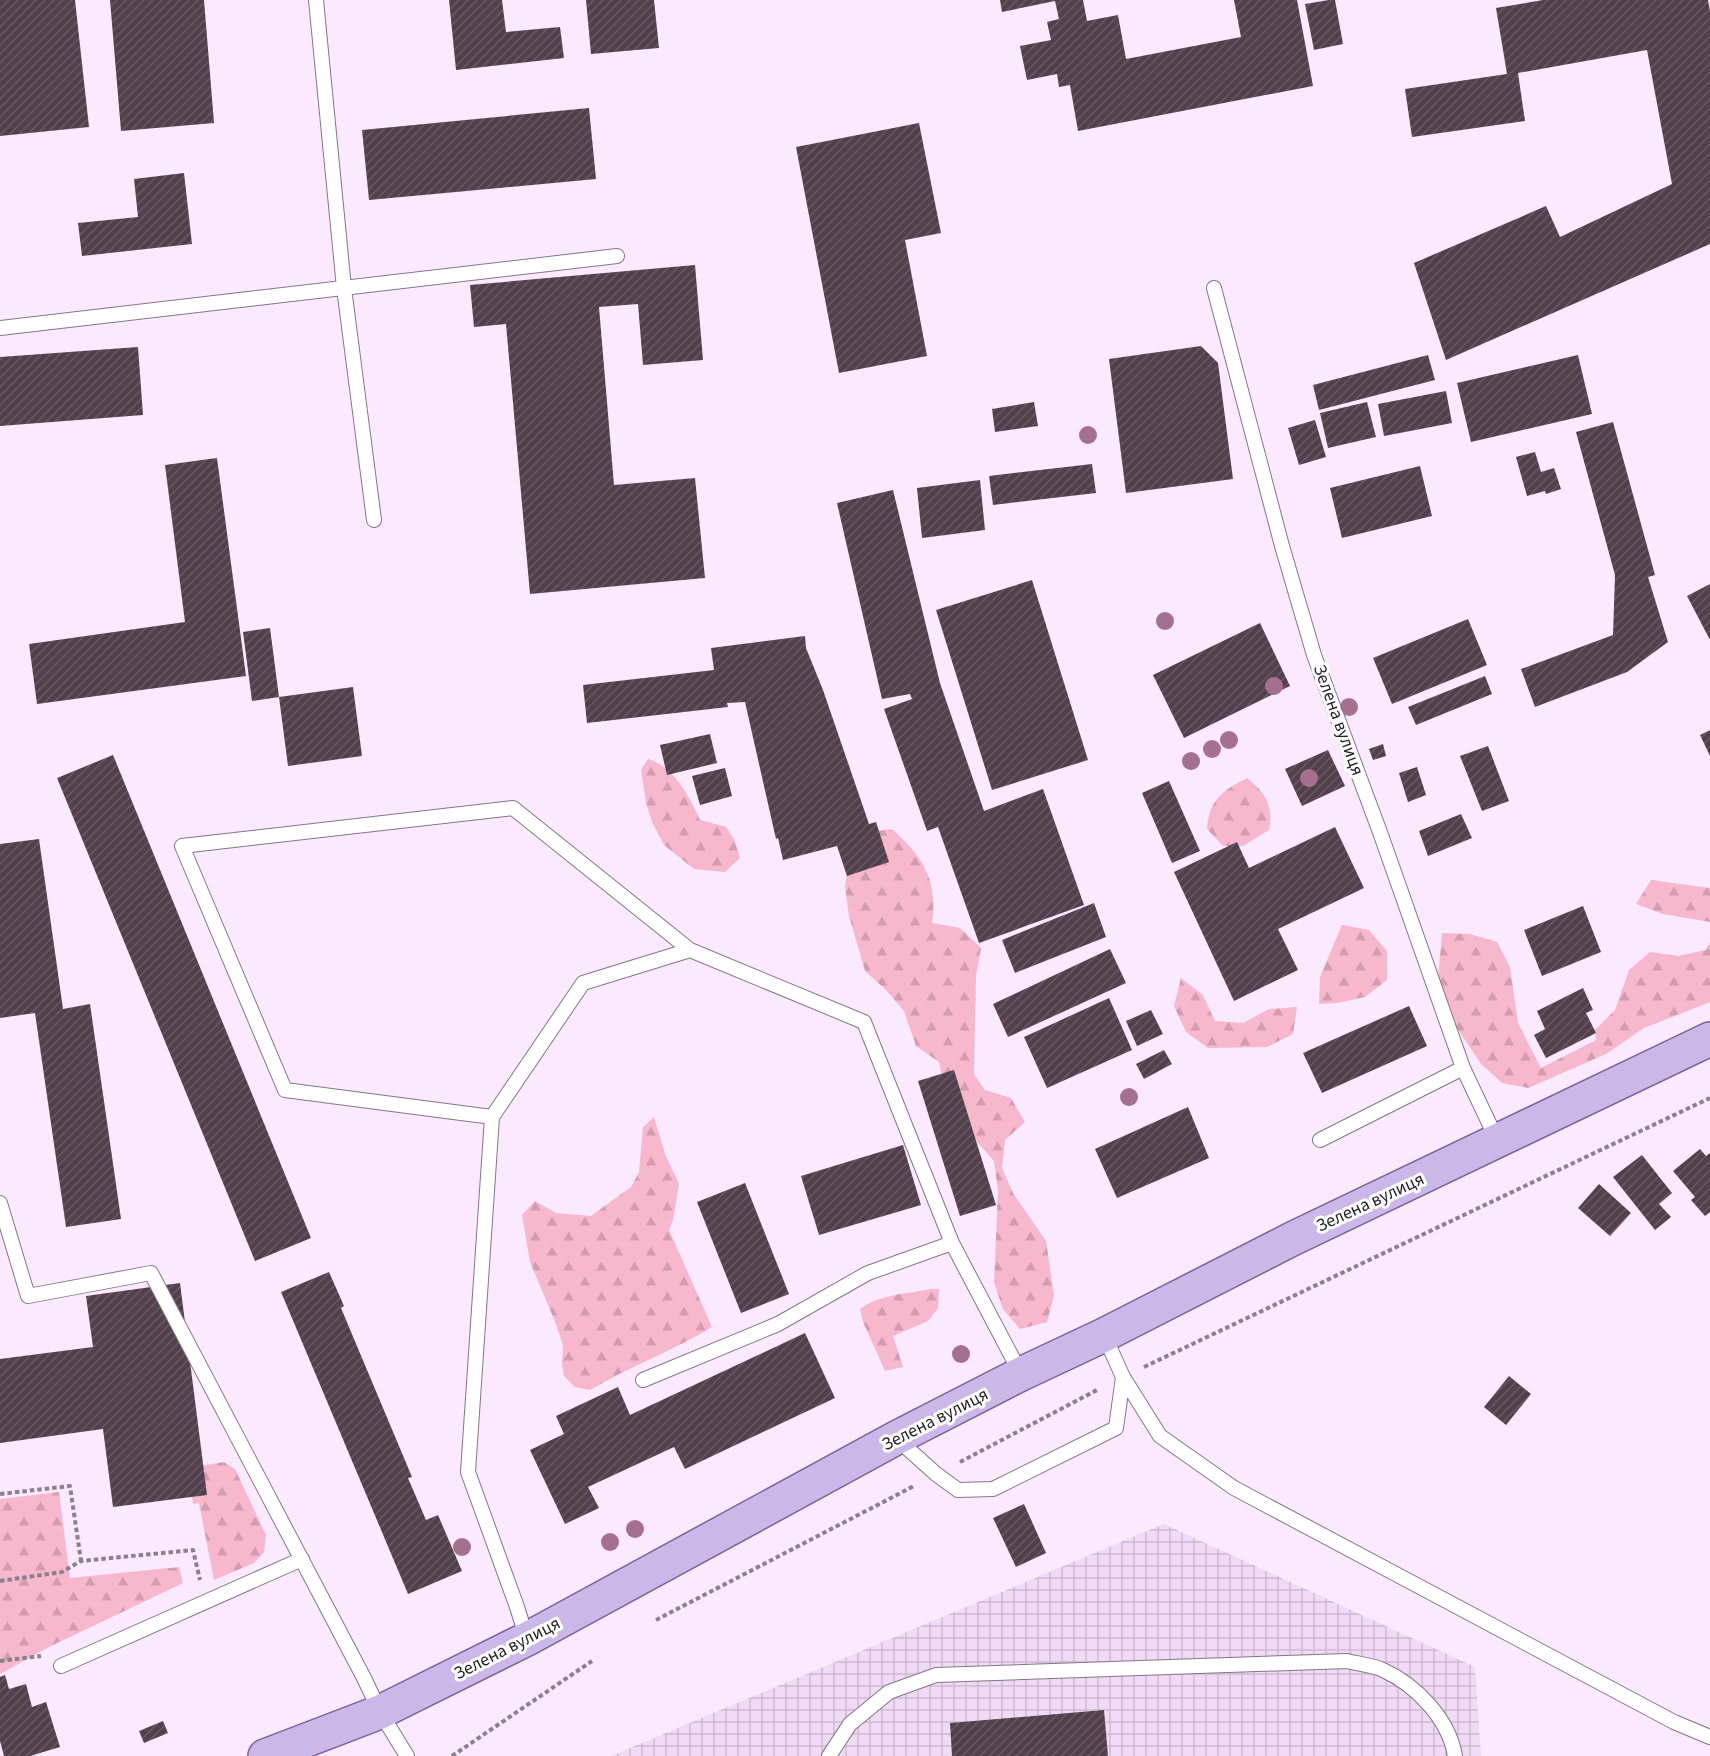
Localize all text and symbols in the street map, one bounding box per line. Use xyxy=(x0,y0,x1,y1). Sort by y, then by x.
street label: Зелена вулиця xyxy=(1307,661,1370,779)
street label: Зелена вулиця xyxy=(1312,1167,1428,1238)
street label: Зелена вулиця xyxy=(878,1382,993,1457)
street label: Зелена вулиця xyxy=(450,1611,565,1686)

